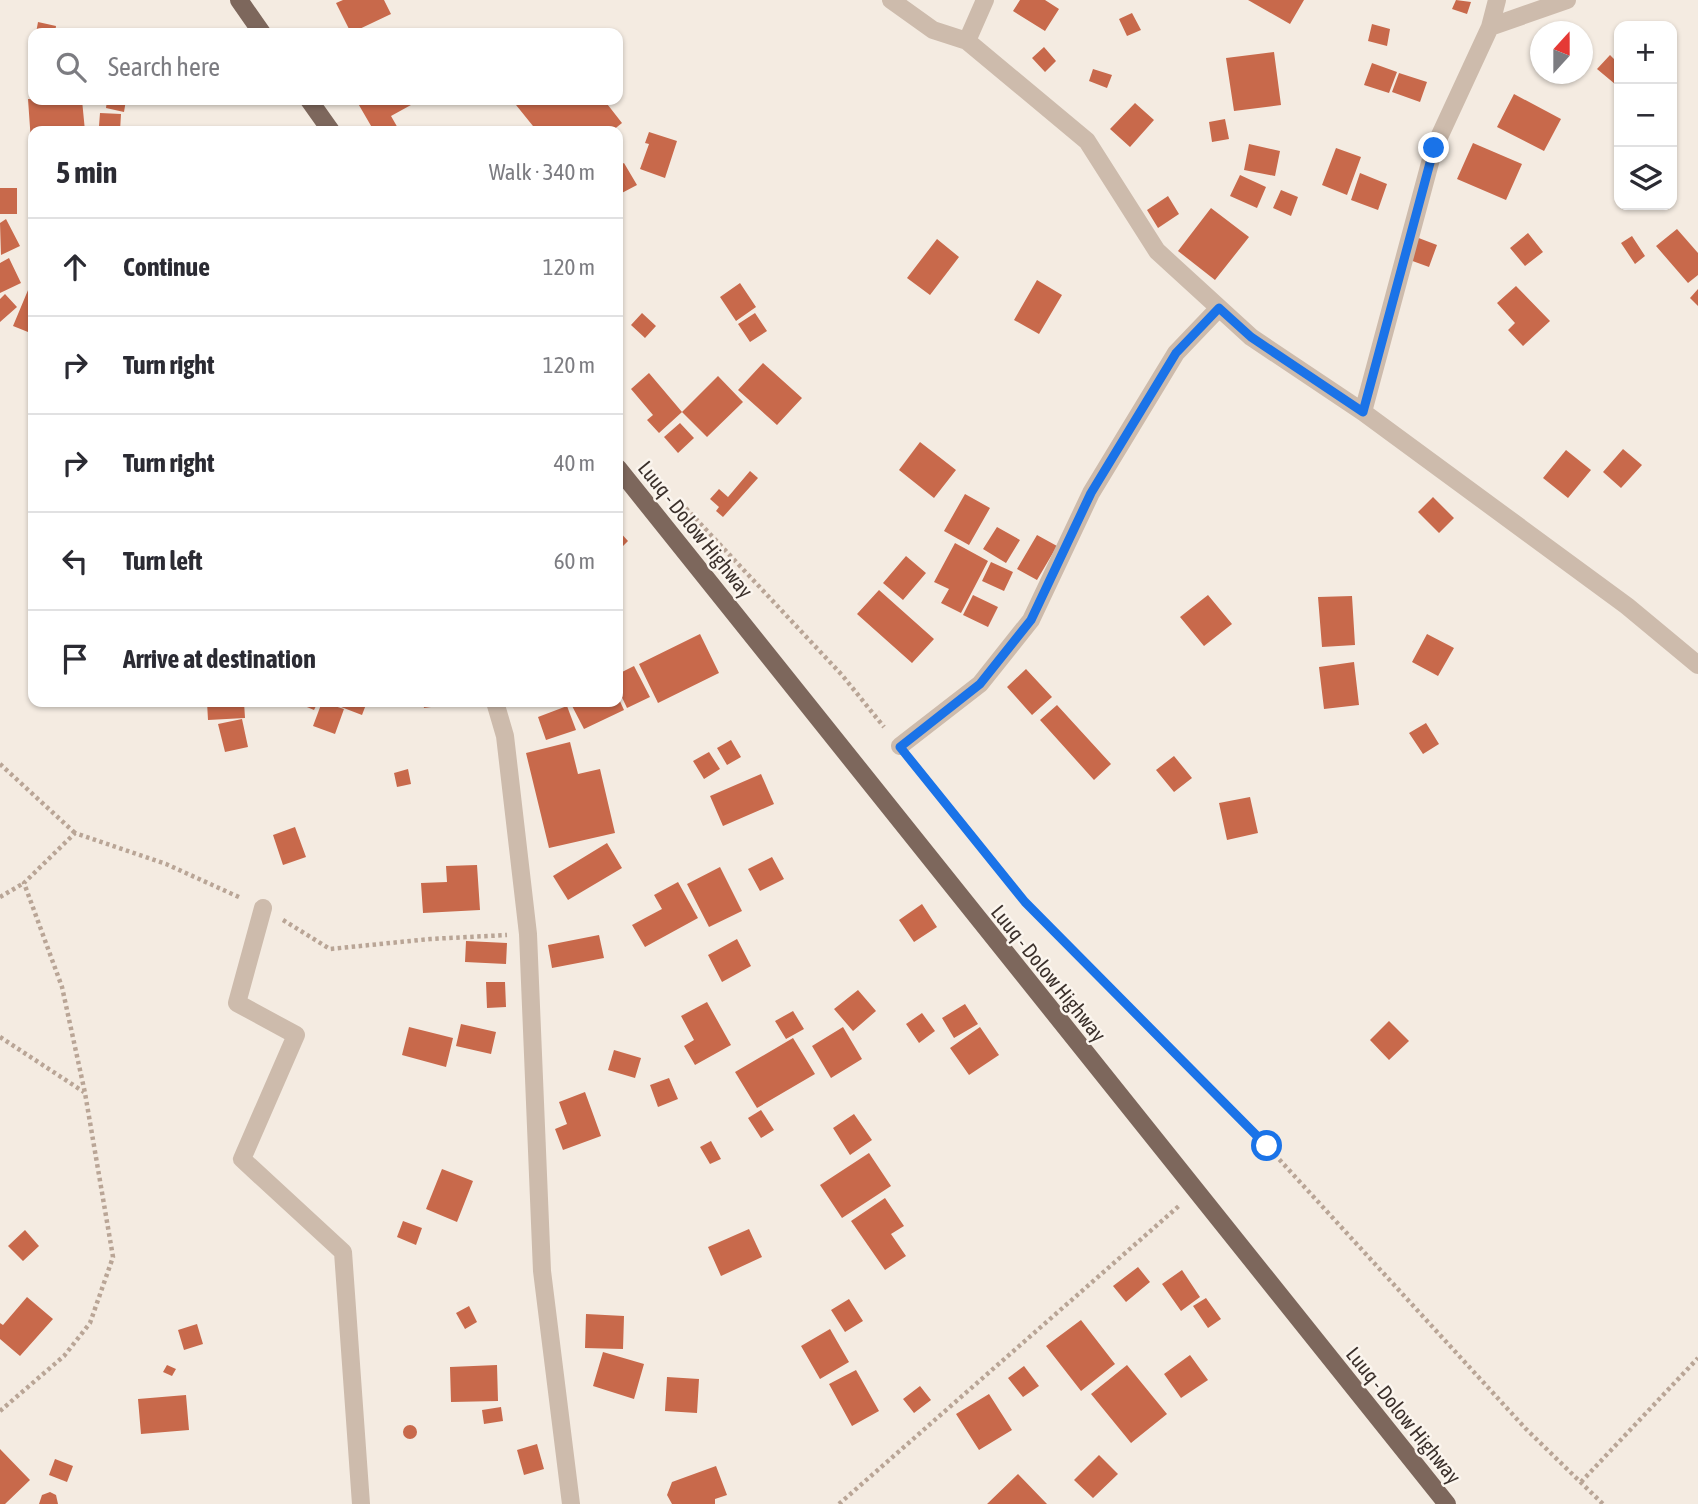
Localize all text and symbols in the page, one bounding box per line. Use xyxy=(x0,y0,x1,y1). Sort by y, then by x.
north arrow xyxy=(1530,21,1593,84)
map controls xyxy=(1614,21,1677,210)
button: + xyxy=(1614,21,1677,84)
search box xyxy=(28,28,623,105)
icon: search xyxy=(52,48,90,86)
text: Search here xyxy=(108,52,220,82)
button: − xyxy=(1614,84,1677,147)
route end xyxy=(1418,132,1449,163)
button: layers xyxy=(1614,147,1677,210)
text: 5 min xyxy=(56,155,117,189)
text: Walk · 340 m xyxy=(489,159,595,185)
icon: ahead xyxy=(56,248,94,286)
text: Continue xyxy=(123,252,210,282)
text: 120 m xyxy=(543,254,595,280)
icon: right xyxy=(56,346,94,384)
text: Turn right xyxy=(123,350,214,380)
text: 120 m xyxy=(543,352,595,378)
icon: right xyxy=(56,444,94,482)
text: Turn right xyxy=(123,448,214,478)
text: 40 m xyxy=(554,450,595,476)
street label: Luuq - Dolow Highway xyxy=(634,456,759,602)
icon: left xyxy=(56,542,94,580)
text: Turn left xyxy=(123,546,203,576)
text: 60 m xyxy=(554,548,595,574)
icon: arrive xyxy=(56,640,94,678)
text: Arrive at destination xyxy=(123,644,316,674)
street label: Luuq - Dolow Highway xyxy=(987,900,1112,1046)
route start xyxy=(1251,1130,1282,1161)
street label: Luuq - Dolow Highway xyxy=(1342,1342,1467,1488)

